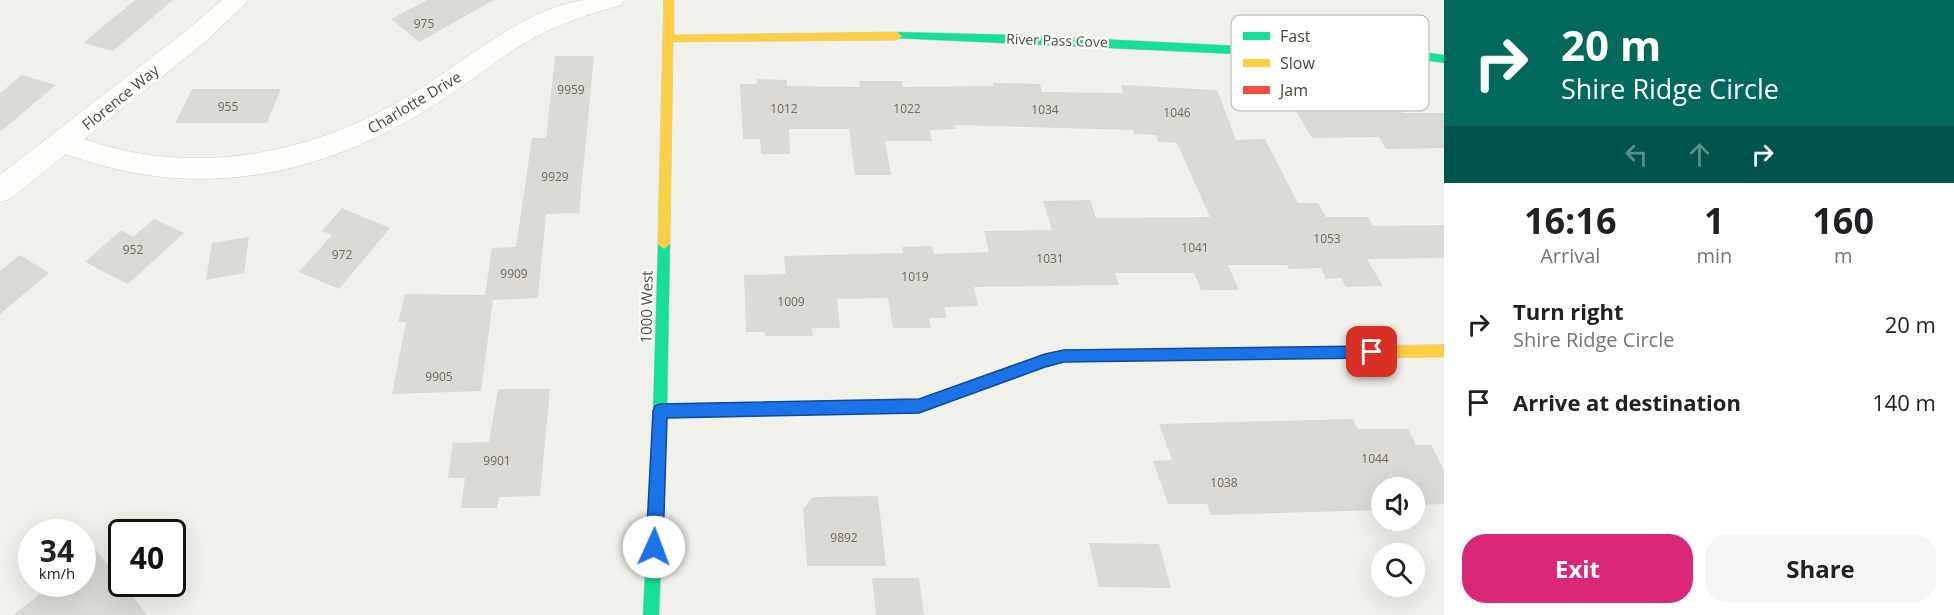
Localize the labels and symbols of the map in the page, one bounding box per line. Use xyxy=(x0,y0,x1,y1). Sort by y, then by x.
house number: 975 xyxy=(414,15,434,32)
legend xyxy=(1231,15,1429,111)
text: Fast xyxy=(1280,25,1311,47)
street label: River Pass Cove xyxy=(1006,29,1108,51)
text: Slow xyxy=(1280,52,1315,74)
street label: Florence Way xyxy=(77,60,163,134)
street label: Charlotte Drive xyxy=(364,66,464,138)
text: Jam xyxy=(1278,79,1308,101)
house number: 9959 xyxy=(557,81,585,98)
house number: 955 xyxy=(218,98,238,115)
house number: 1012 xyxy=(770,100,798,117)
house number: 1022 xyxy=(893,100,921,117)
house number: 1034 xyxy=(1031,101,1059,118)
house number: 1046 xyxy=(1163,104,1191,121)
house number: 9929 xyxy=(541,168,569,185)
house number: 1053 xyxy=(1313,230,1341,247)
house number: 1041 xyxy=(1181,239,1209,256)
house number: 952 xyxy=(123,241,143,258)
house number: 972 xyxy=(332,246,352,263)
house number: 1031 xyxy=(1036,250,1064,267)
house number: 9909 xyxy=(500,265,528,282)
house number: 1019 xyxy=(901,268,929,285)
street label: 1000 West xyxy=(635,270,657,344)
house number: 1009 xyxy=(777,293,805,310)
pin xyxy=(1346,326,1397,377)
house number: 9905 xyxy=(425,368,453,385)
house number: 1044 xyxy=(1361,450,1389,467)
house number: 9901 xyxy=(483,452,511,469)
house number: 1038 xyxy=(1210,474,1238,491)
position arrow xyxy=(622,515,686,579)
speed limit sign: 40 xyxy=(108,519,186,597)
house number: 9892 xyxy=(830,529,858,546)

